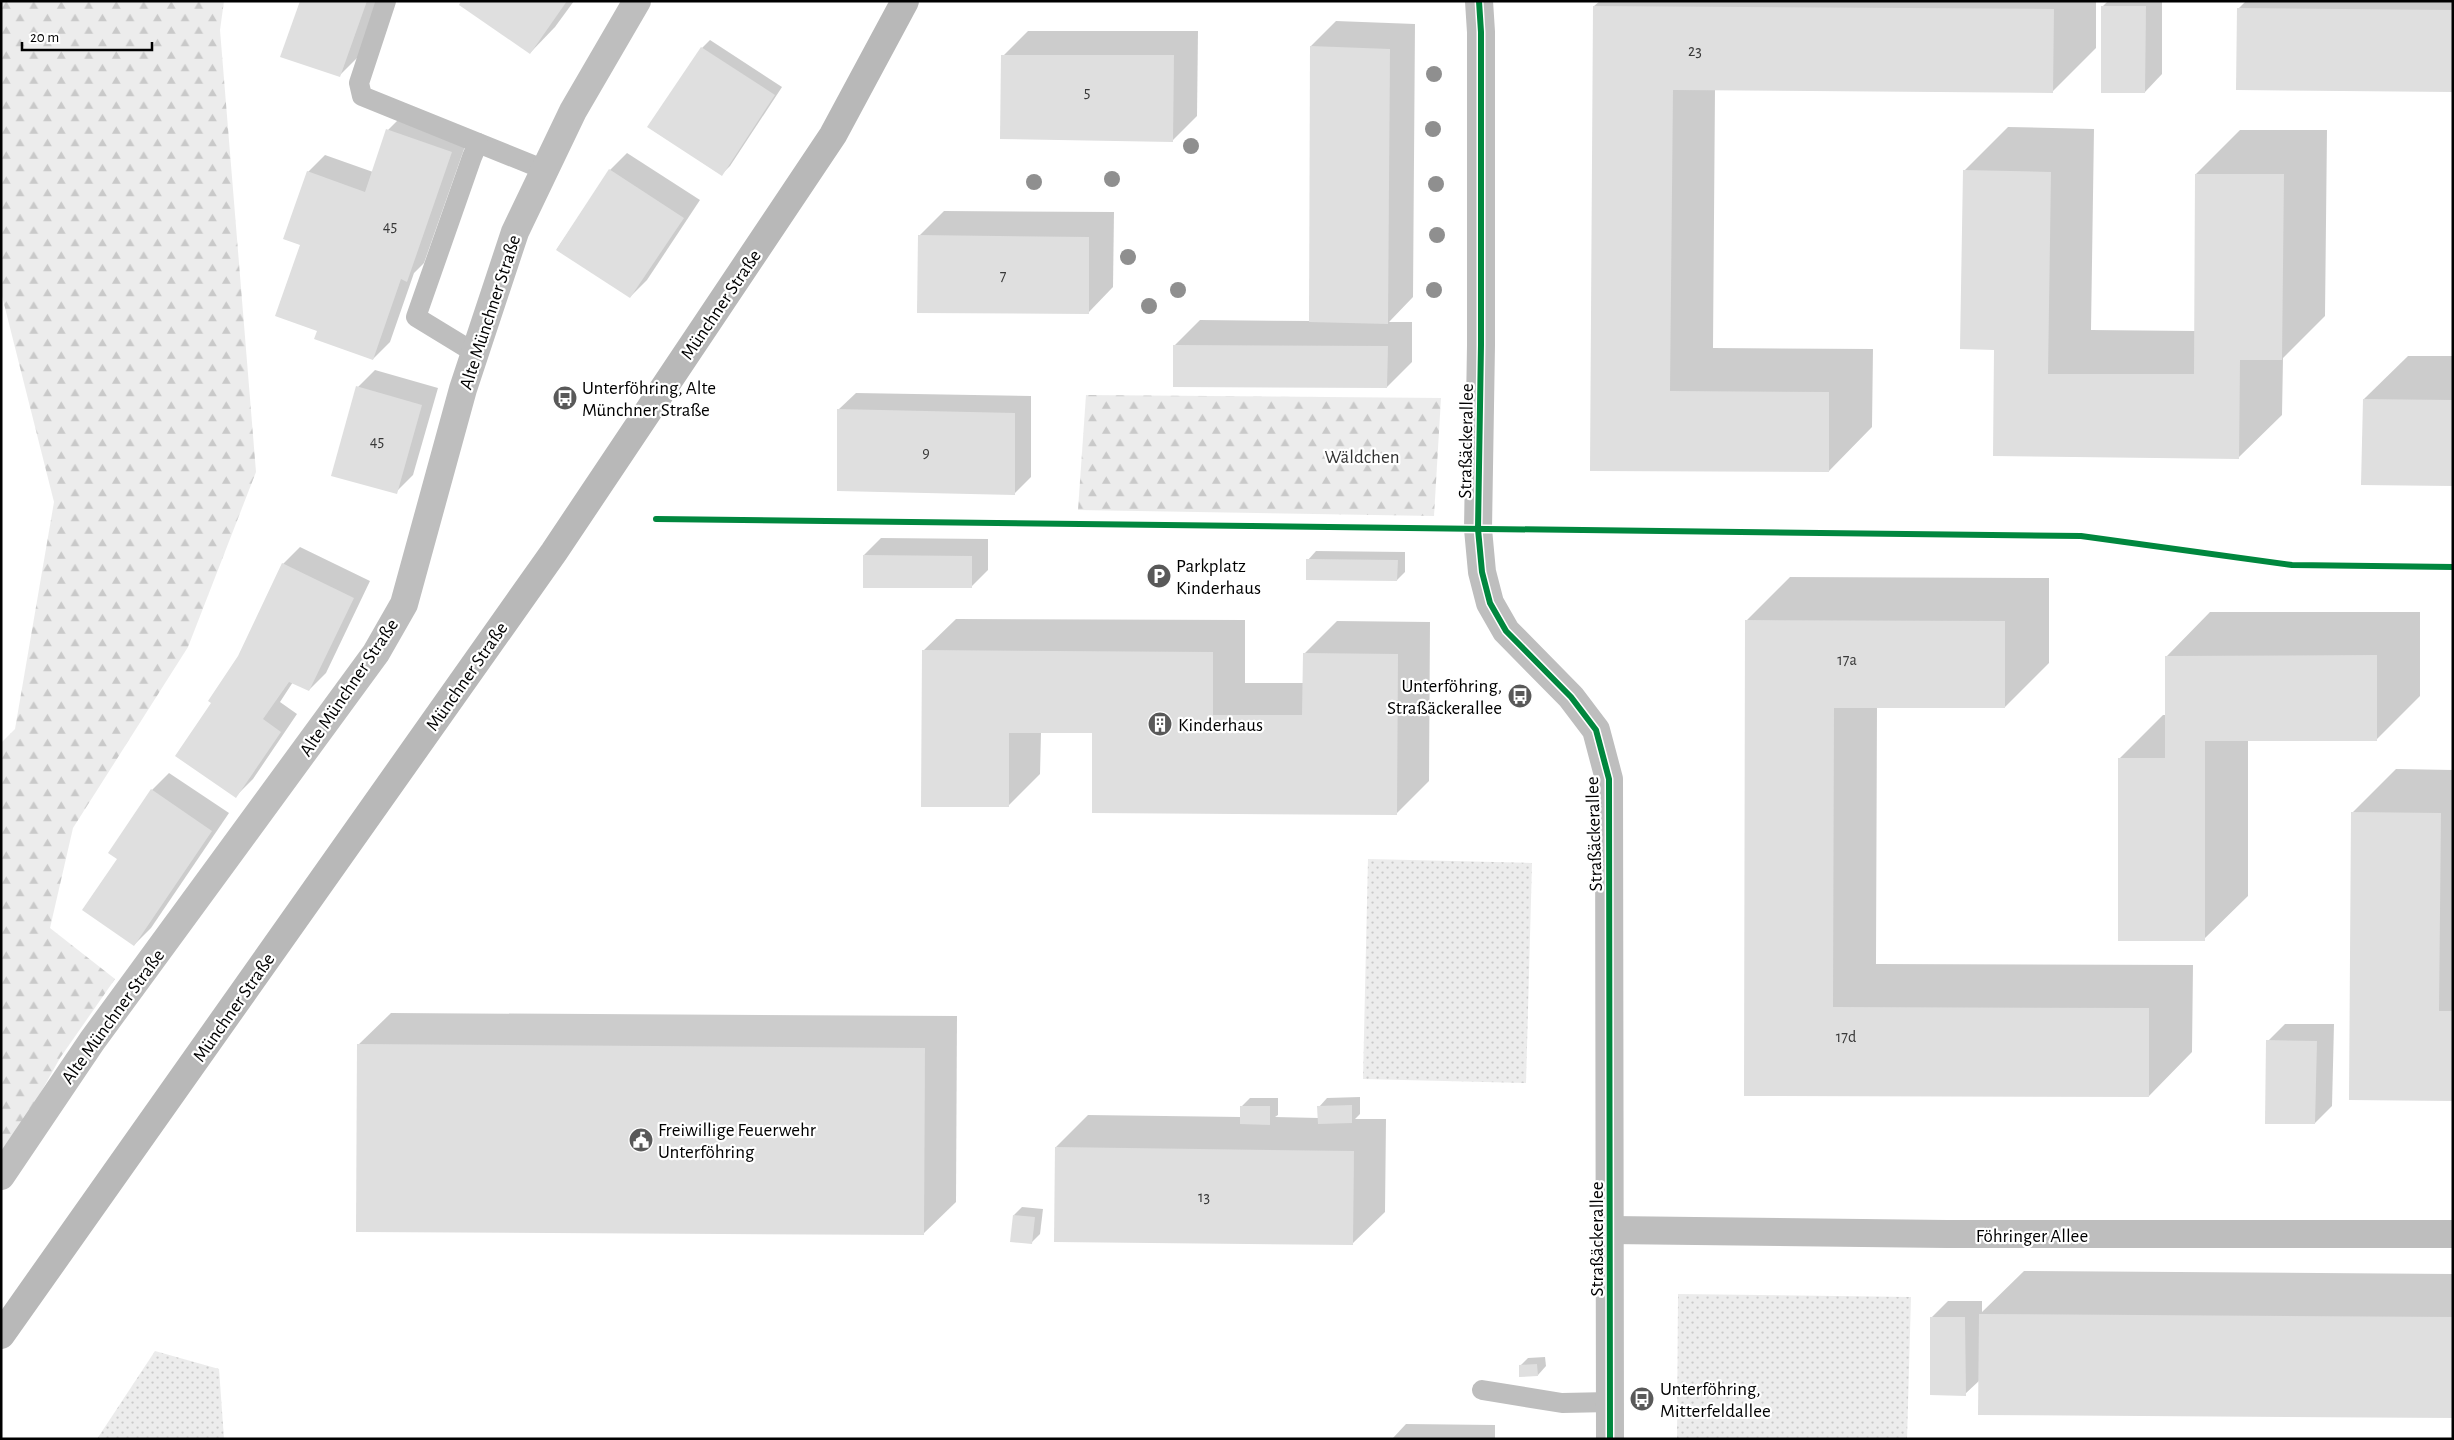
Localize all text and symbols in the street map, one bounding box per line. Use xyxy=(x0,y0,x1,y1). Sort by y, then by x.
scale bar xyxy=(22,20,152,52)
text: 20 m xyxy=(30,30,59,45)
house number: 23 xyxy=(1688,43,1702,59)
house number: 5 xyxy=(1084,84,1090,100)
house number: 45 xyxy=(383,218,397,234)
street label: Alte Münchner Straße xyxy=(456,233,524,392)
street label: Münchner Straße xyxy=(678,247,765,363)
house number: 7 xyxy=(1000,268,1007,284)
place label: Unterföhring, Alte Münchner Straße xyxy=(582,379,716,420)
street label: Straßäckerallee xyxy=(1456,383,1477,499)
bus stop icon: Unterföhring, Alte Münchner Straße xyxy=(552,385,578,411)
house number: 45 xyxy=(370,433,384,449)
house number: 9 xyxy=(922,445,930,461)
park label: Wäldchen xyxy=(1324,448,1400,467)
place label: Parkplatz Kinderhaus xyxy=(1176,557,1261,598)
parking icon: Parkplatz Kinderhaus xyxy=(1146,563,1172,589)
street label: Alte Münchner Straße xyxy=(296,616,402,760)
street label: Münchner Straße xyxy=(423,619,512,735)
house number: 17a xyxy=(1837,652,1857,668)
place label: Unterföhring, Straßäckerallee xyxy=(1387,677,1502,718)
bus stop icon: Unterföhring, Straßäckerallee xyxy=(1507,683,1533,709)
building icon: Kinderhaus xyxy=(1147,711,1173,737)
place label: Kinderhaus xyxy=(1178,716,1263,735)
street label: Straßäckerallee xyxy=(1583,776,1606,892)
street label: Alte Münchner Straße xyxy=(58,946,168,1088)
street label: Münchner Straße xyxy=(190,950,279,1066)
house number: 17d xyxy=(1836,1029,1856,1045)
place label: Freiwillige Feuerwehr Unterföhring xyxy=(658,1121,816,1162)
public building icon: Freiwillige Feuerwehr Unterföhring xyxy=(628,1127,654,1153)
street label: Straßäckerallee xyxy=(1588,1181,1607,1297)
house number: 13 xyxy=(1198,1189,1210,1205)
street label: Föhringer Allee xyxy=(1976,1227,2088,1246)
place label: Unterföhring, Mitterfeldallee xyxy=(1660,1380,1771,1421)
bus stop icon: Unterföhring, Mitterfeldallee xyxy=(1629,1386,1655,1412)

